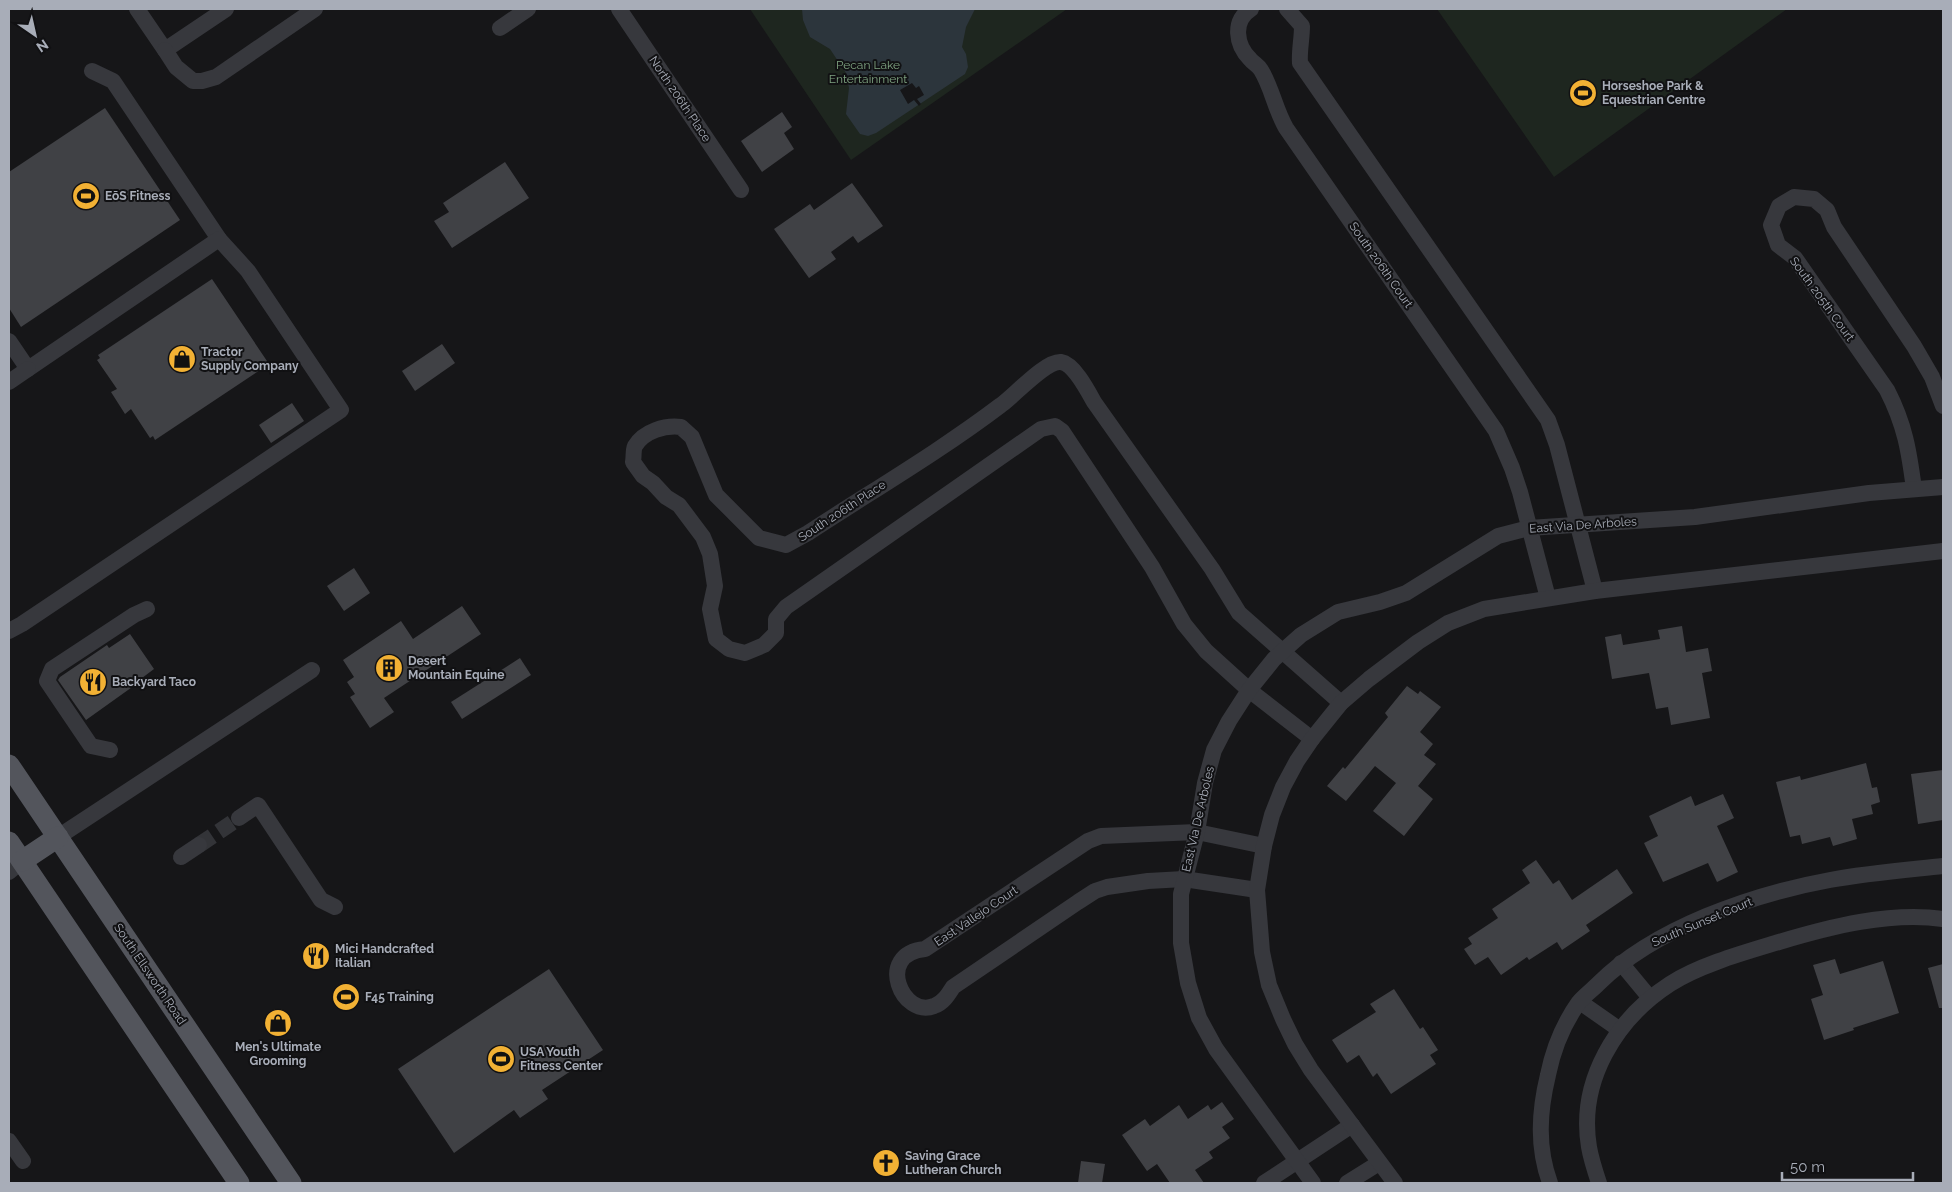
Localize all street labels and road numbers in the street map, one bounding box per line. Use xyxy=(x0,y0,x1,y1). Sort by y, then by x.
street label: North 206th Place xyxy=(646,53,714,145)
street label: South 206th Court xyxy=(1346,220,1416,310)
street label: South 205th Court xyxy=(1787,254,1857,344)
street label: South 206th Place xyxy=(796,478,888,544)
street label: East Via De Arboles xyxy=(1529,514,1638,536)
street label: East Via De Arboles xyxy=(1179,765,1217,873)
street label: East Vallejo Court xyxy=(932,883,1020,949)
street label: South Sunset Court xyxy=(1650,895,1754,949)
street label: South Ellsworth Road xyxy=(111,921,189,1027)

